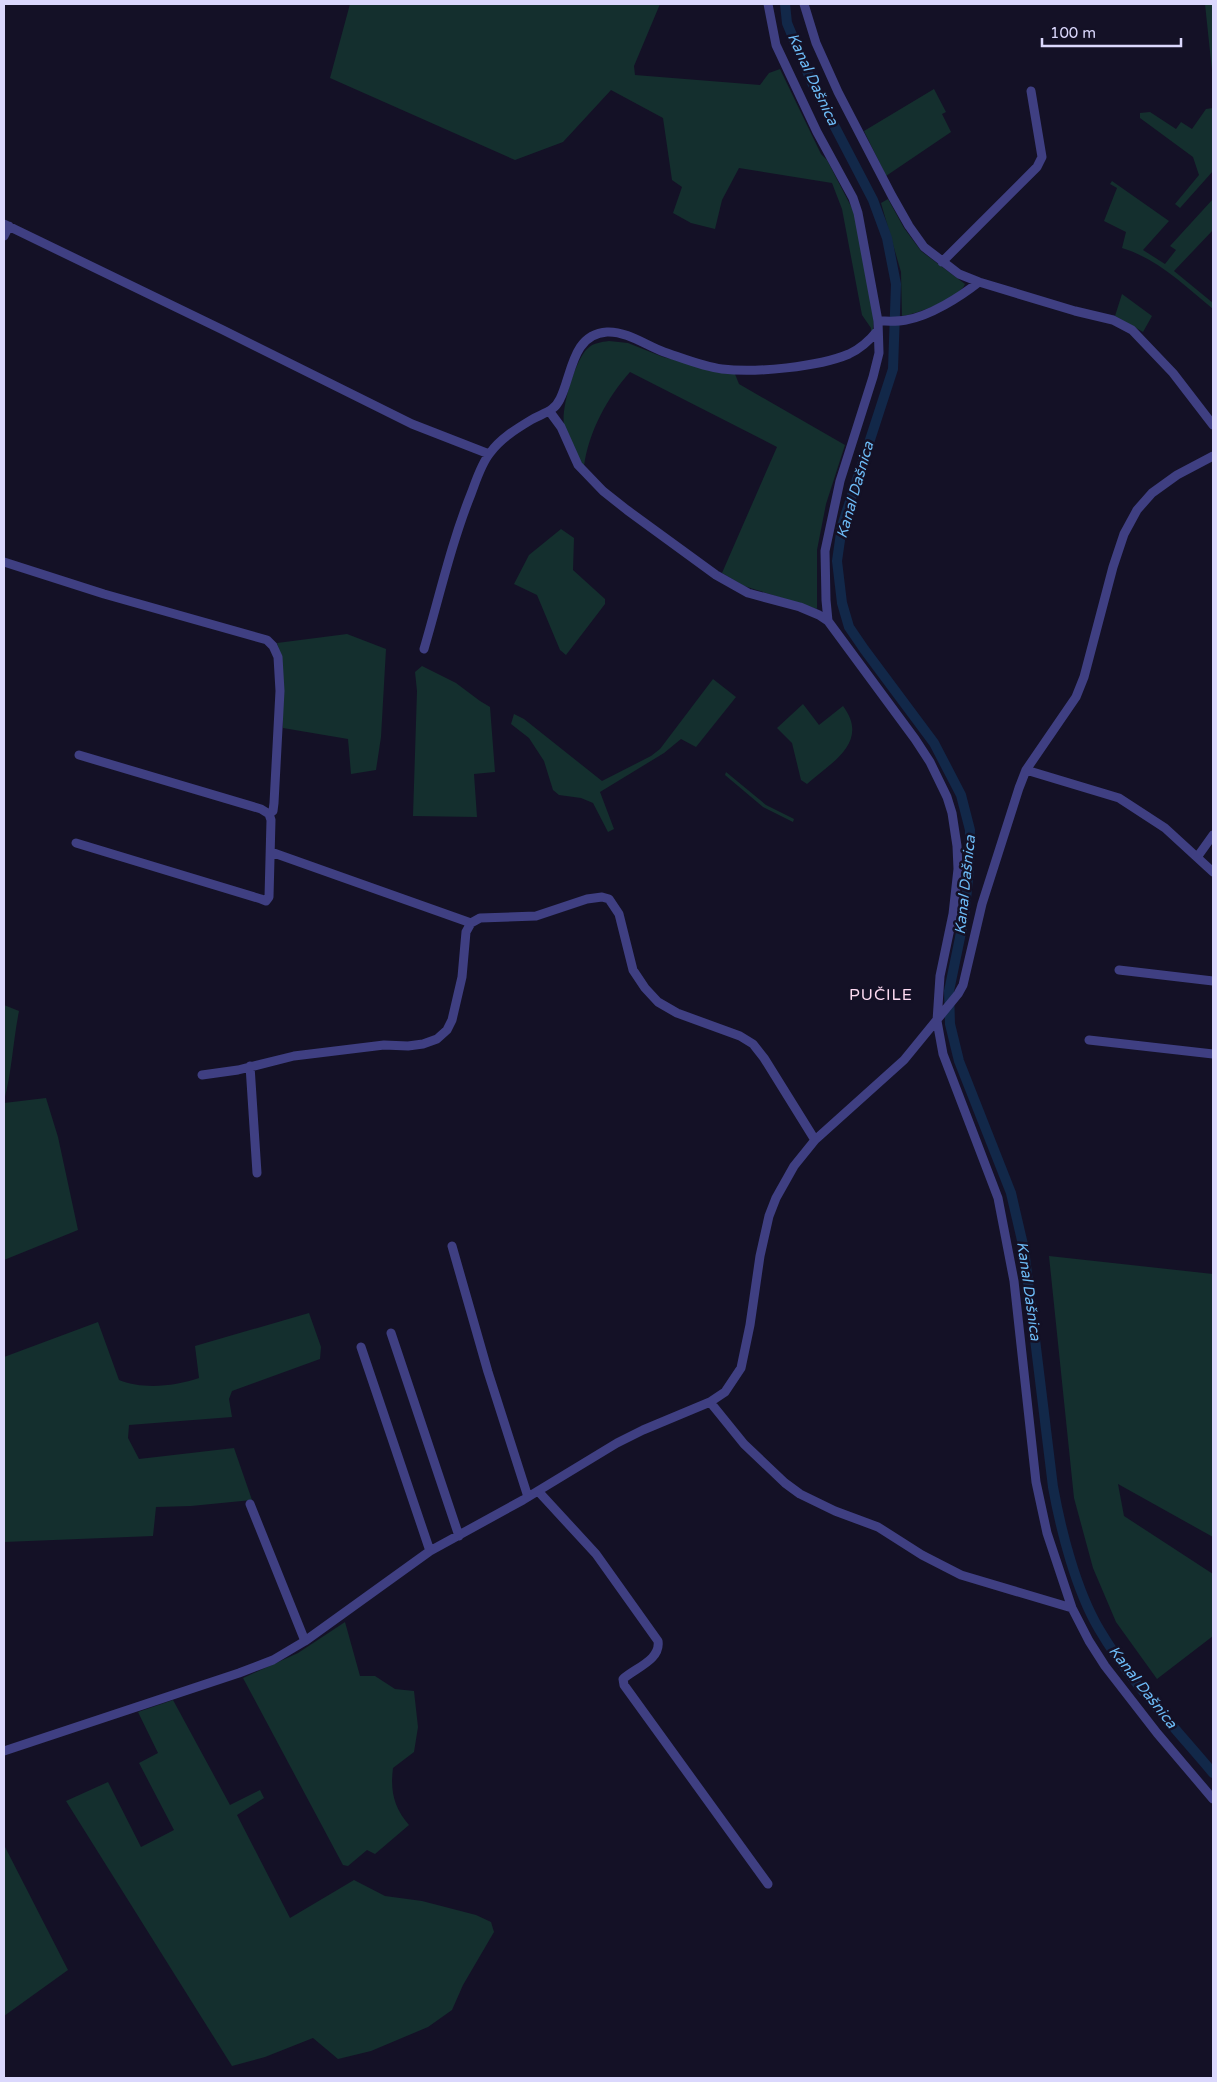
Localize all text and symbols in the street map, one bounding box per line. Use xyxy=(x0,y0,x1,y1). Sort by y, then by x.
scale bar xyxy=(1042,15,1181,47)
text: 100 m xyxy=(1050,24,1096,42)
water label: Kanal Dašnica xyxy=(784,30,842,129)
water label: Kanal Dašnica xyxy=(833,439,878,540)
water label: Kanal Dašnica xyxy=(951,834,979,936)
district label: PUČILE xyxy=(849,985,913,1005)
water label: Kanal Dašnica xyxy=(1013,1240,1045,1342)
water label: Kanal Dašnica xyxy=(1105,1642,1181,1732)

